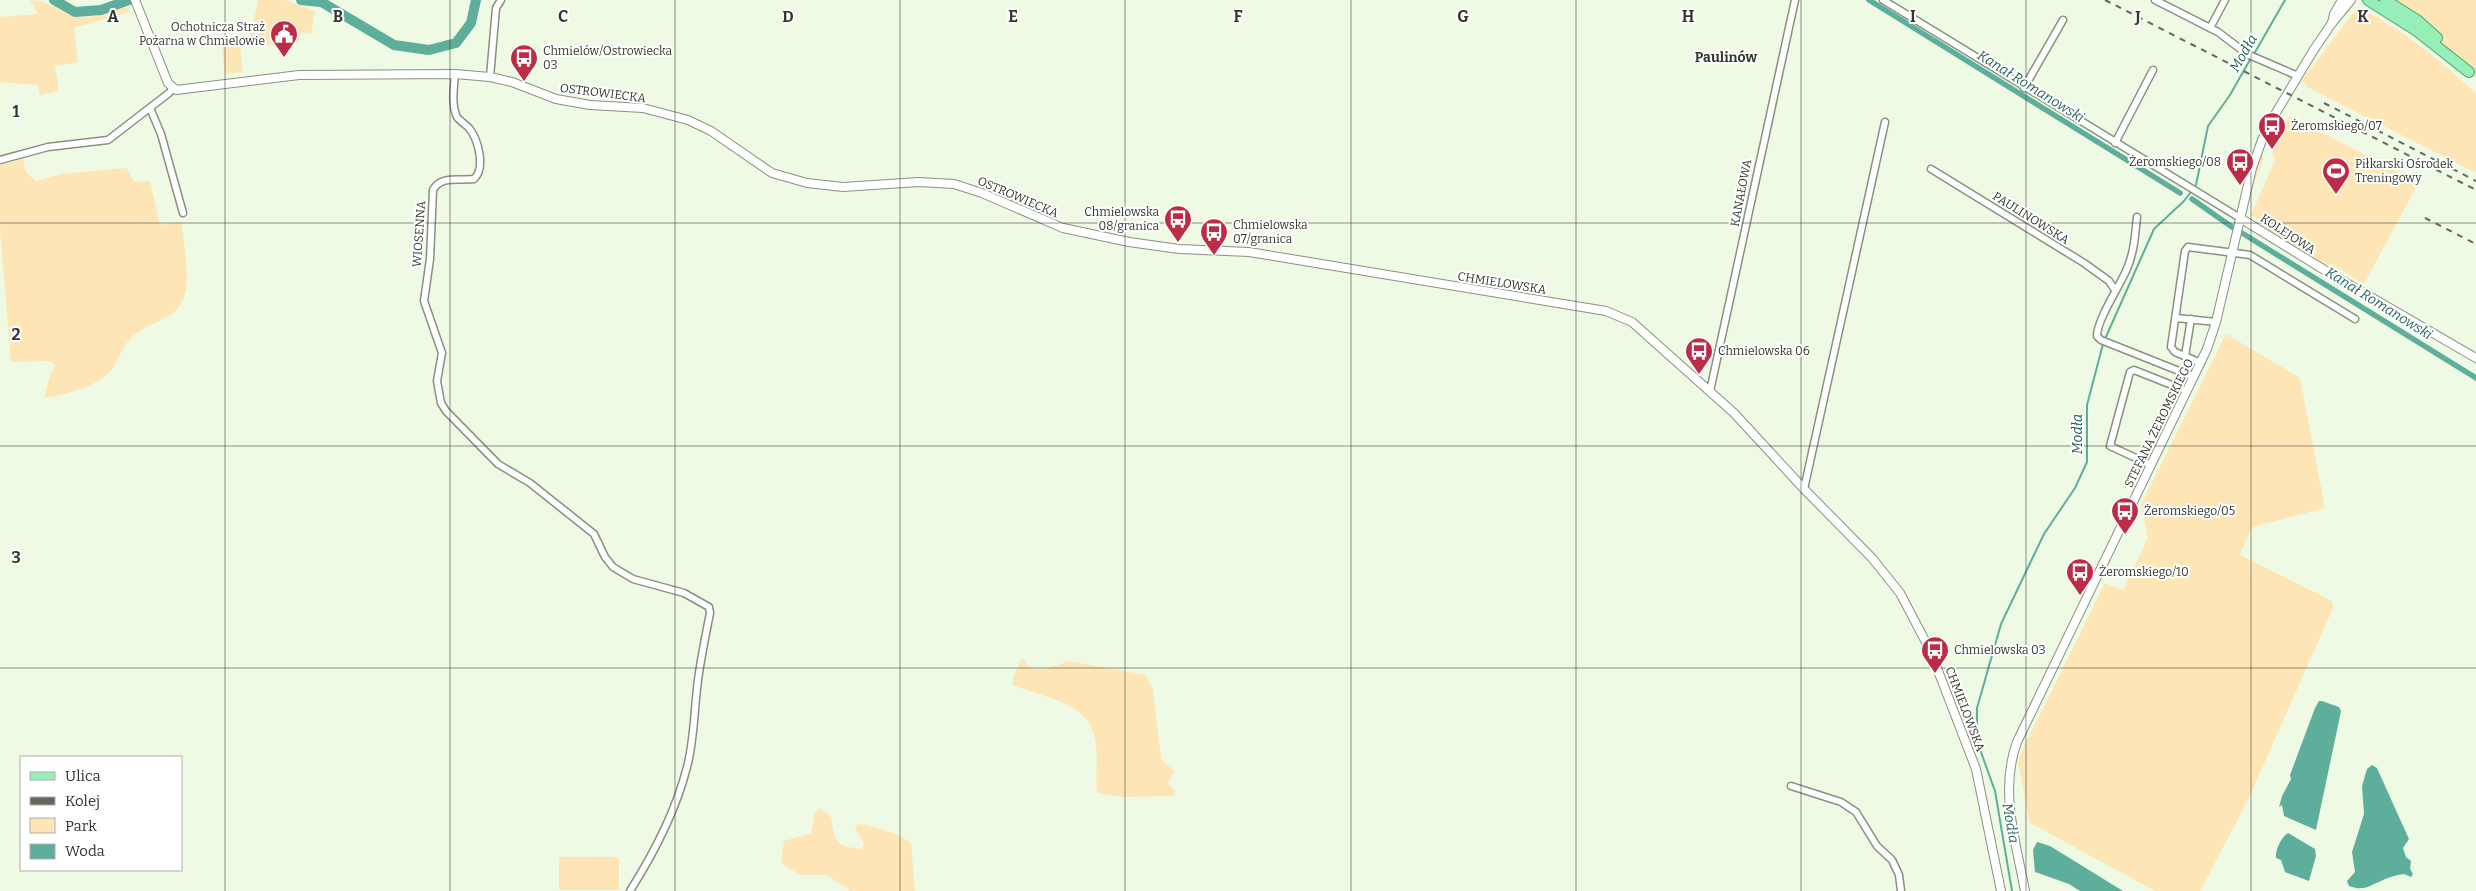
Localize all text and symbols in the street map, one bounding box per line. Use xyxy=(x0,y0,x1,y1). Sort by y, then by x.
text: A xyxy=(107,7,119,26)
text: B xyxy=(333,7,343,26)
text: C xyxy=(558,7,568,26)
text: D xyxy=(782,7,794,26)
text: E xyxy=(1008,7,1018,26)
text: F xyxy=(1234,7,1243,26)
text: G xyxy=(1457,7,1469,26)
text: H xyxy=(1682,7,1695,26)
text: I xyxy=(1910,7,1916,26)
text: J xyxy=(2134,7,2141,26)
text: K xyxy=(2357,7,2369,26)
public building icon: Ochotnicza Straż Pożarna w Chmielowie xyxy=(269,19,299,58)
place label: Ochotnicza Straż Pożarna w Chmielowie xyxy=(139,20,265,48)
water label: Modła xyxy=(2226,31,2261,75)
bus stop icon: Chmielów/Ostrowiecka 03 xyxy=(509,43,539,82)
place label: Chmielów/Ostrowiecka 03 xyxy=(543,44,672,72)
water label: Kanał Romanowski xyxy=(1974,47,2087,126)
district label: Paulinów xyxy=(1695,49,1758,66)
street label: OSTROWIECKA xyxy=(559,81,647,105)
text: 1 xyxy=(13,102,20,121)
bus stop icon: Żeromskiego/07 xyxy=(2257,111,2287,150)
place label: Żeromskiego/07 xyxy=(2291,118,2382,133)
bus stop icon: Żeromskiego/08 xyxy=(2225,147,2255,186)
place label: Żeromskiego/08 xyxy=(2129,154,2221,169)
sports icon: Piłkarski Ośrodek Treningowy xyxy=(2321,156,2351,195)
place label: Piłkarski Ośrodek Treningowy xyxy=(2355,157,2453,185)
street label: KANAŁOWA xyxy=(1728,158,1754,228)
street label: OSTROWIECKA xyxy=(975,174,1061,221)
street label: PAULINOWSKA xyxy=(1990,189,2072,247)
street label: WIOSENNA xyxy=(410,200,428,268)
bus stop icon: Chmielowska 08/granica xyxy=(1163,204,1193,243)
place label: Chmielowska 08/granica xyxy=(1084,205,1159,233)
street label: KOLEJOWA xyxy=(2258,211,2319,257)
bus stop icon: Chmielowska 07/granica xyxy=(1199,217,1229,256)
place label: Chmielowska 07/granica xyxy=(1233,218,1308,246)
water label: Kanał Romanowski xyxy=(2322,264,2435,343)
street label: CHMIELOWSKA xyxy=(1457,269,1548,297)
text: 2 xyxy=(11,325,21,344)
bus stop icon: Chmielowska 06 xyxy=(1684,336,1714,375)
place label: Chmielowska 06 xyxy=(1718,344,1810,358)
street label: STEFANA ŻEROMSKIEGO xyxy=(2121,356,2196,490)
water label: Modła xyxy=(2069,414,2086,454)
bus stop icon: Żeromskiego/05 xyxy=(2110,496,2140,535)
place label: Żeromskiego/05 xyxy=(2144,503,2235,518)
text: 3 xyxy=(11,548,21,567)
bus stop icon: Żeromskiego/10 xyxy=(2065,557,2095,596)
place label: Żeromskiego/10 xyxy=(2099,564,2189,579)
bus stop icon: Chmielowska 03 xyxy=(1920,635,1950,674)
place label: Chmielowska 03 xyxy=(1954,643,2046,657)
street label: CHMIELOWSKA xyxy=(1942,665,1988,754)
legend xyxy=(20,756,182,871)
text: Ulica xyxy=(65,767,101,785)
text: Kolej xyxy=(65,792,100,810)
water label: Modła xyxy=(1999,802,2022,845)
text: Park xyxy=(65,817,97,835)
text: Woda xyxy=(65,842,105,860)

